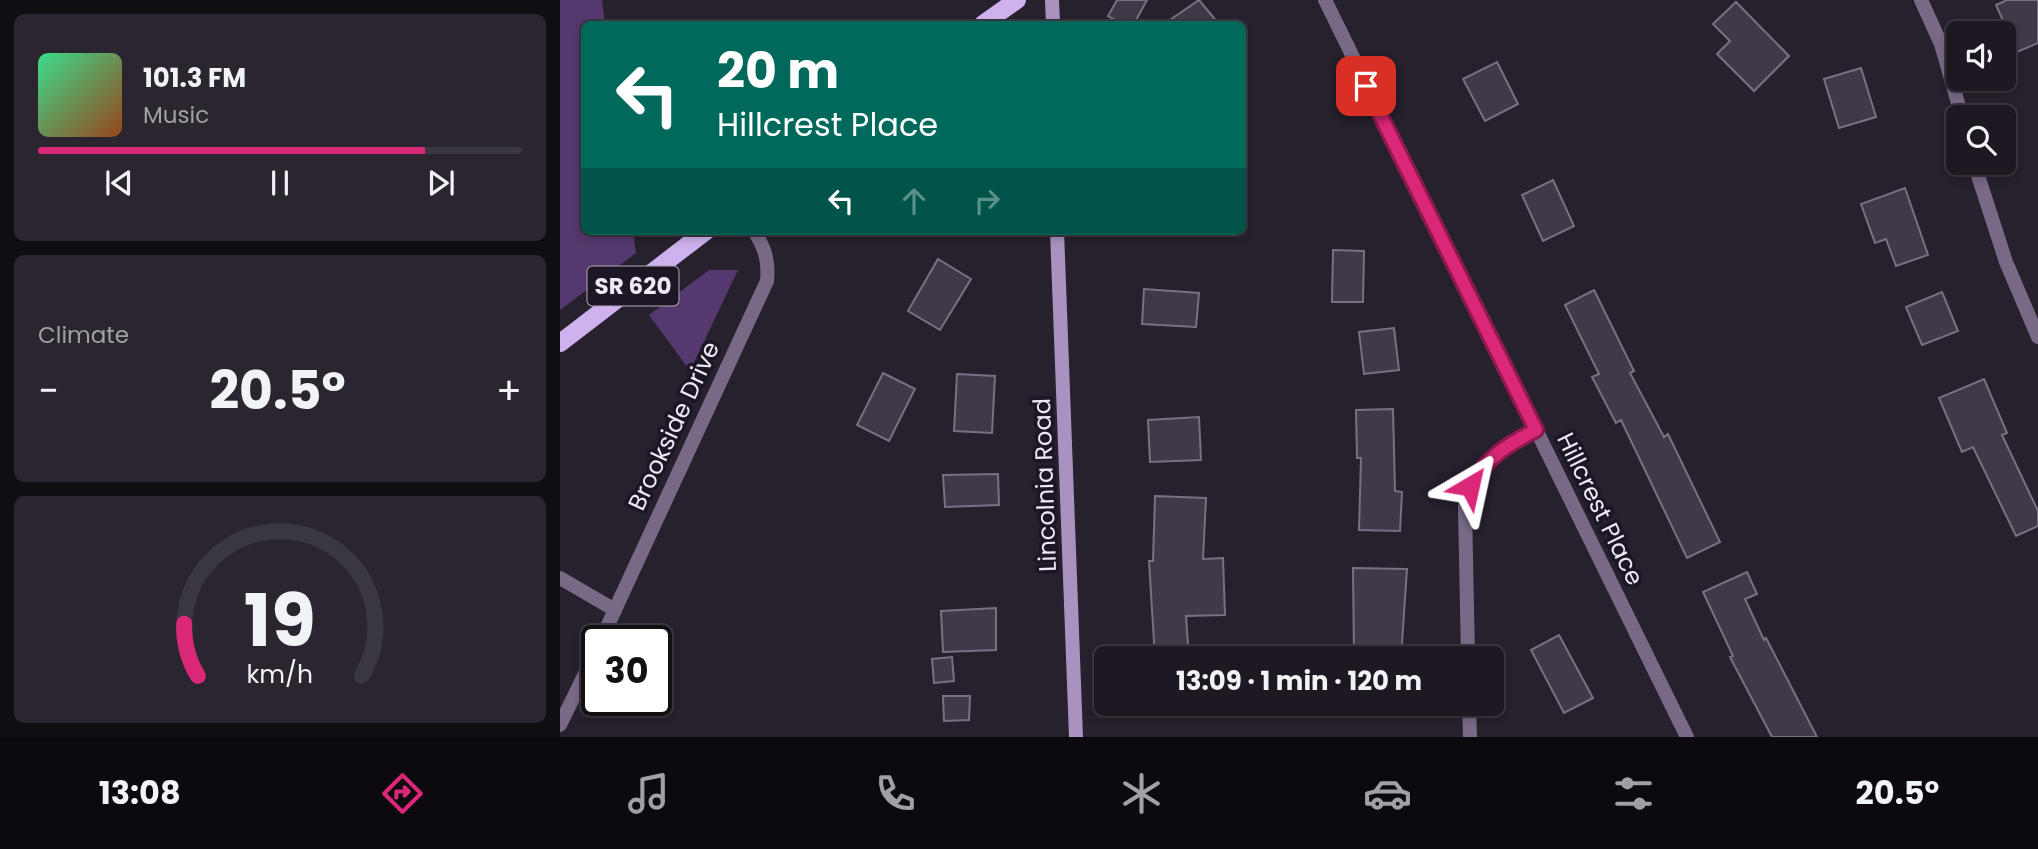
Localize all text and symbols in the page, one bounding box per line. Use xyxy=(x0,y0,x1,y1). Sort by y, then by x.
map controls xyxy=(1946,21,2016,175)
button: sound xyxy=(1946,21,2016,91)
text: 20 m xyxy=(717,37,839,105)
icon: left xyxy=(602,49,693,140)
pin xyxy=(1336,56,1396,116)
text: 101.3 FM xyxy=(143,60,246,96)
icon: arrive xyxy=(1347,67,1385,105)
text: Music xyxy=(143,99,209,131)
text: Hillcrest Place xyxy=(717,102,938,147)
button: search xyxy=(1946,105,2016,175)
icon: previous xyxy=(100,164,138,202)
icon: pause xyxy=(261,164,299,202)
icon: next xyxy=(422,164,460,202)
icon: left xyxy=(822,182,860,220)
icon: ahead xyxy=(895,182,933,220)
icon: right xyxy=(968,182,1006,220)
road number: SR 620 xyxy=(588,266,679,306)
text: Climate xyxy=(38,319,129,351)
street label: Brookside Drive xyxy=(620,336,727,516)
text: 20.5° xyxy=(209,354,346,427)
text: − xyxy=(38,364,59,417)
text: + xyxy=(496,364,522,417)
street label: Lincolnia Road xyxy=(1025,398,1064,572)
street label: Hillcrest Place xyxy=(1549,427,1652,591)
position arrow xyxy=(1433,449,1507,523)
text: 19 xyxy=(244,570,316,671)
speed limit sign: 30 xyxy=(581,625,672,716)
text: km/h xyxy=(247,656,313,691)
text: 13:09 · 1 min · 120 m xyxy=(1176,663,1422,699)
icon: directions xyxy=(378,769,427,818)
icon: music xyxy=(624,769,673,818)
icon: phone xyxy=(871,769,920,818)
icon: climate xyxy=(1117,769,1166,818)
icon: car xyxy=(1363,769,1412,818)
icon: filters xyxy=(1609,769,1658,818)
text: 13:08 xyxy=(99,770,181,815)
text: 20.5° xyxy=(1856,770,1939,815)

